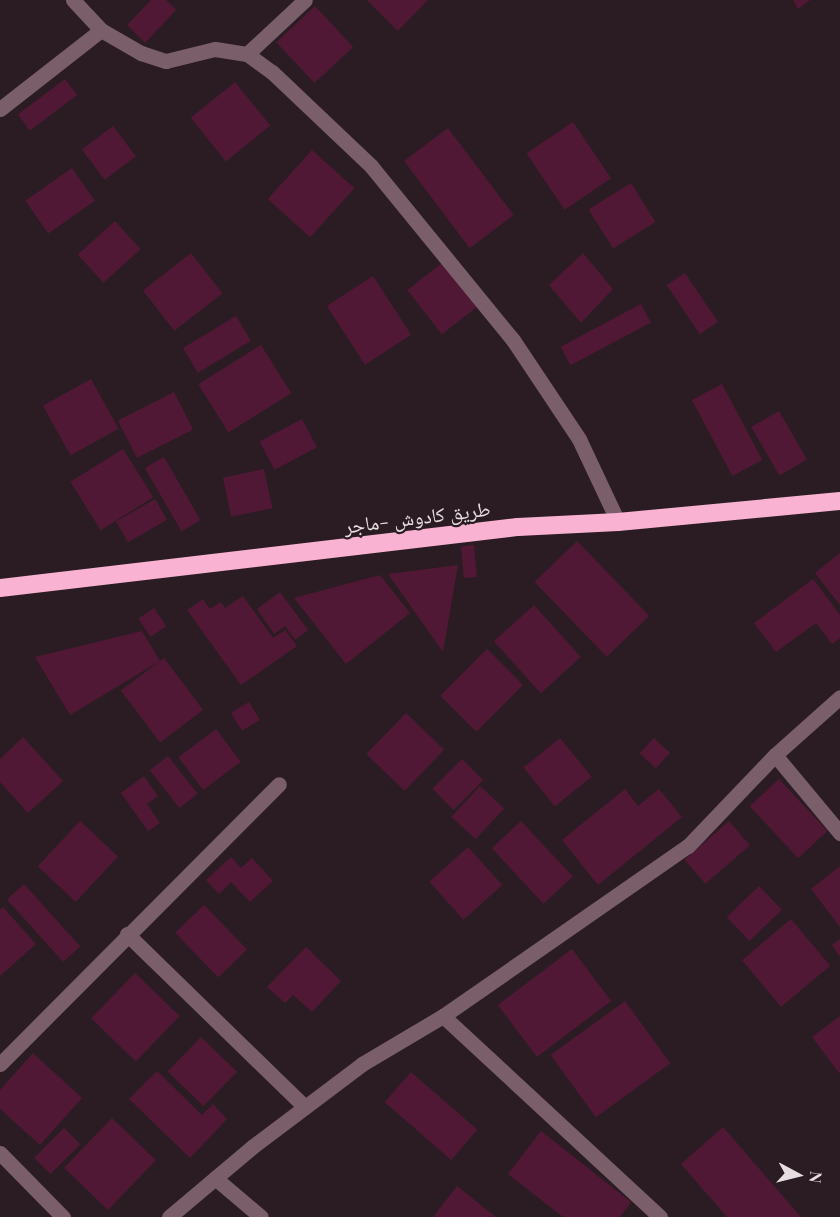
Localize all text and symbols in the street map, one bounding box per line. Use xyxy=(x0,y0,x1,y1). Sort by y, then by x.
street label: طريق كادوش -ماجر xyxy=(343,495,491,537)
north arrow xyxy=(768,1145,828,1205)
text: N xyxy=(805,1170,827,1184)

